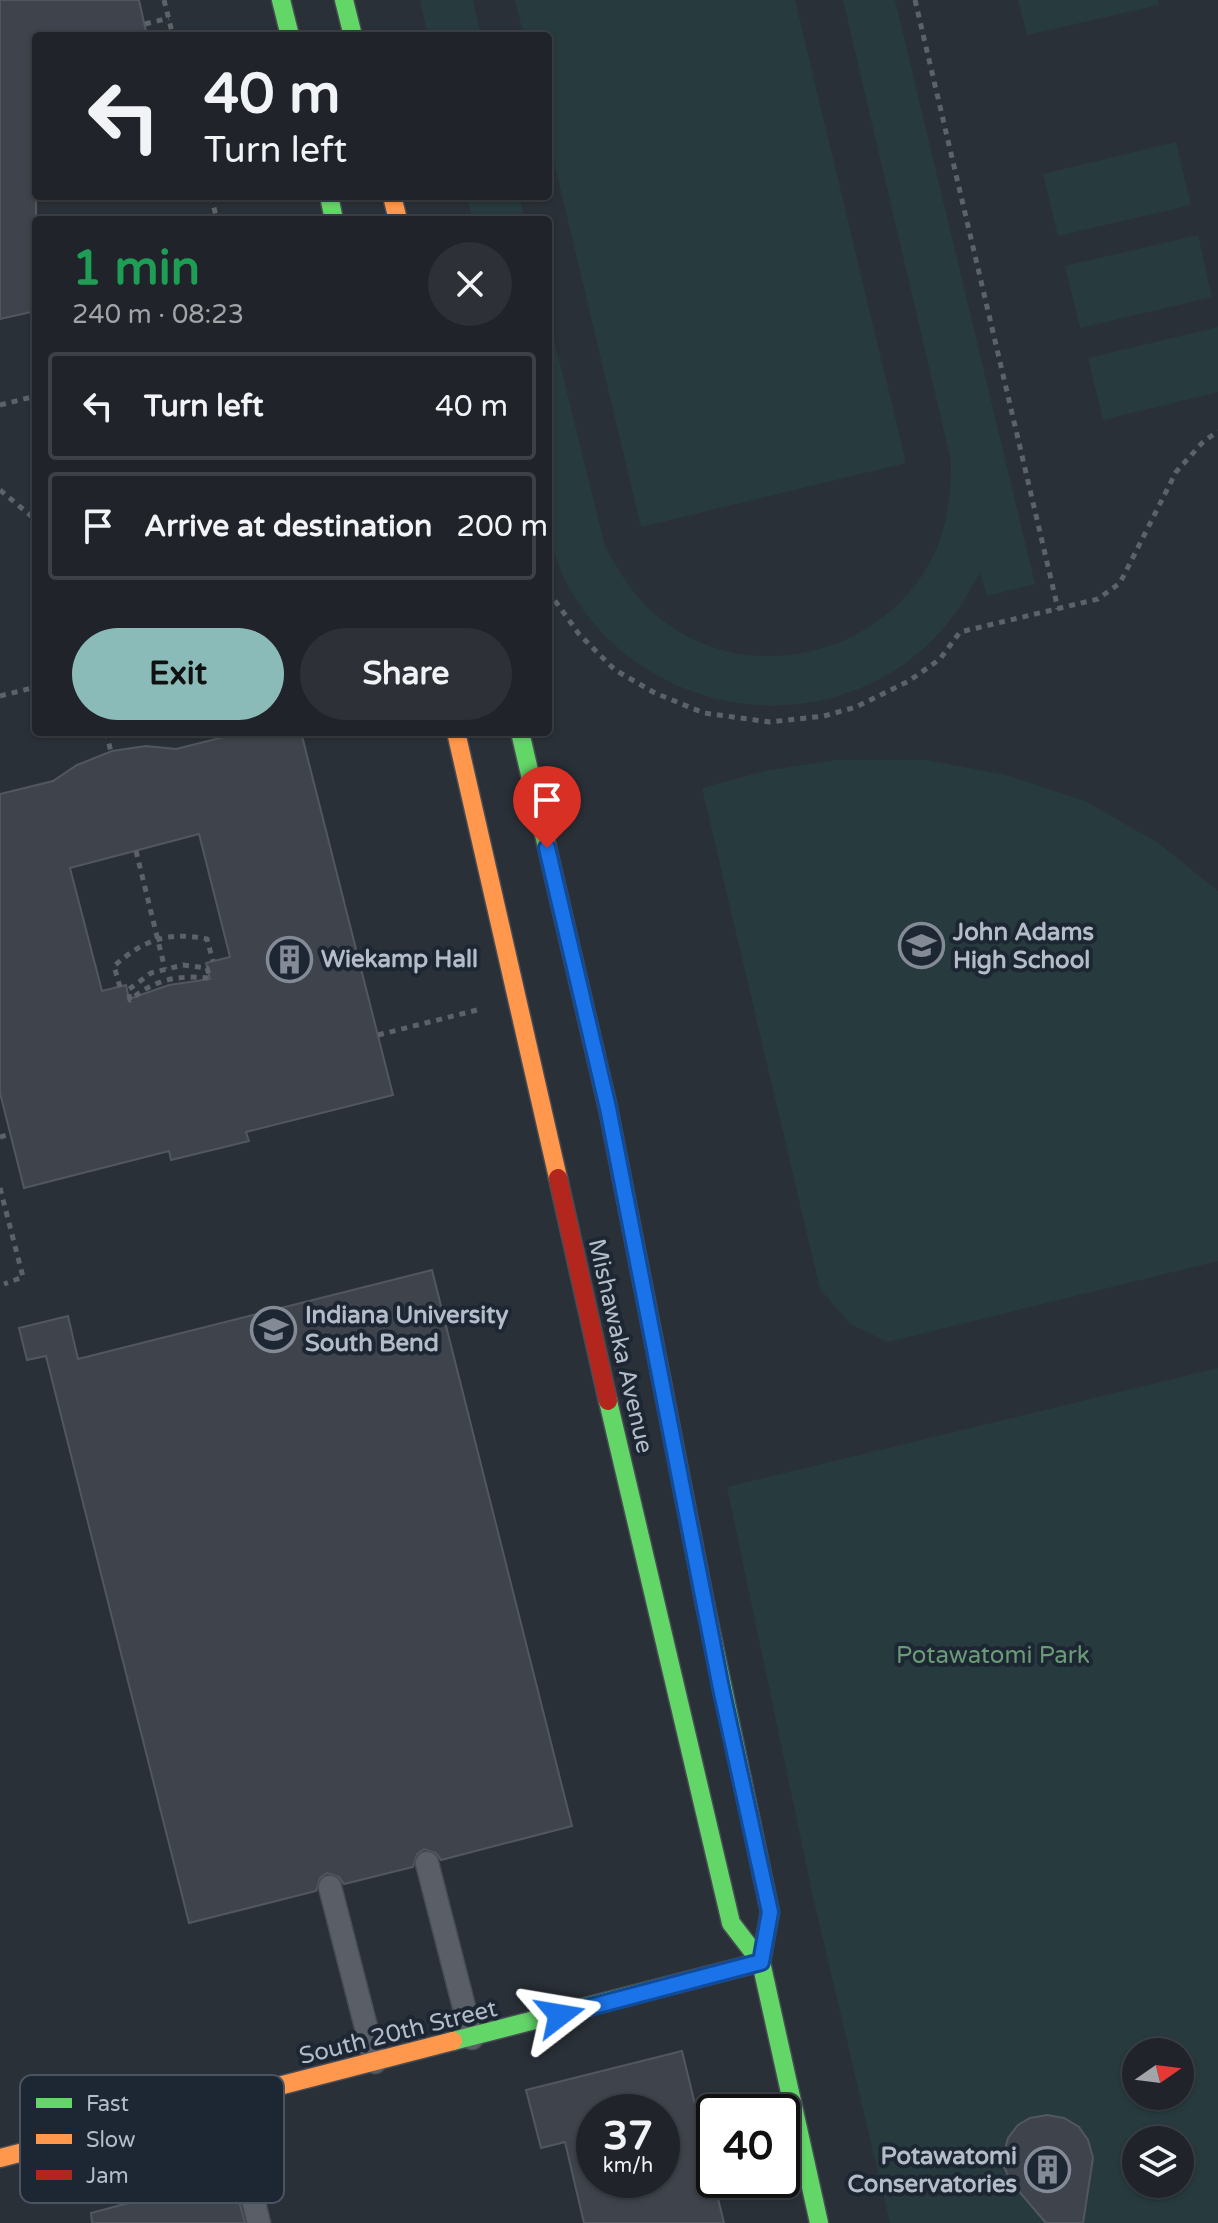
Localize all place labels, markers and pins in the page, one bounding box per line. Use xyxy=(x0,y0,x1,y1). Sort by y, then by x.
pin xyxy=(513,766,581,848)
place label: John Adams High School xyxy=(952,918,1094,975)
school or university icon: John Adams High School xyxy=(898,922,946,970)
building icon: Wiekamp Hall xyxy=(266,935,314,983)
place label: Wiekamp Hall xyxy=(321,945,478,974)
place label: Indiana University South Bend xyxy=(305,1301,508,1358)
school or university icon: Indiana University South Bend xyxy=(250,1305,298,1353)
place label: Potawatomi Conservatories xyxy=(848,2142,1017,2199)
building icon: Potawatomi Conservatories xyxy=(1024,2146,1072,2194)

